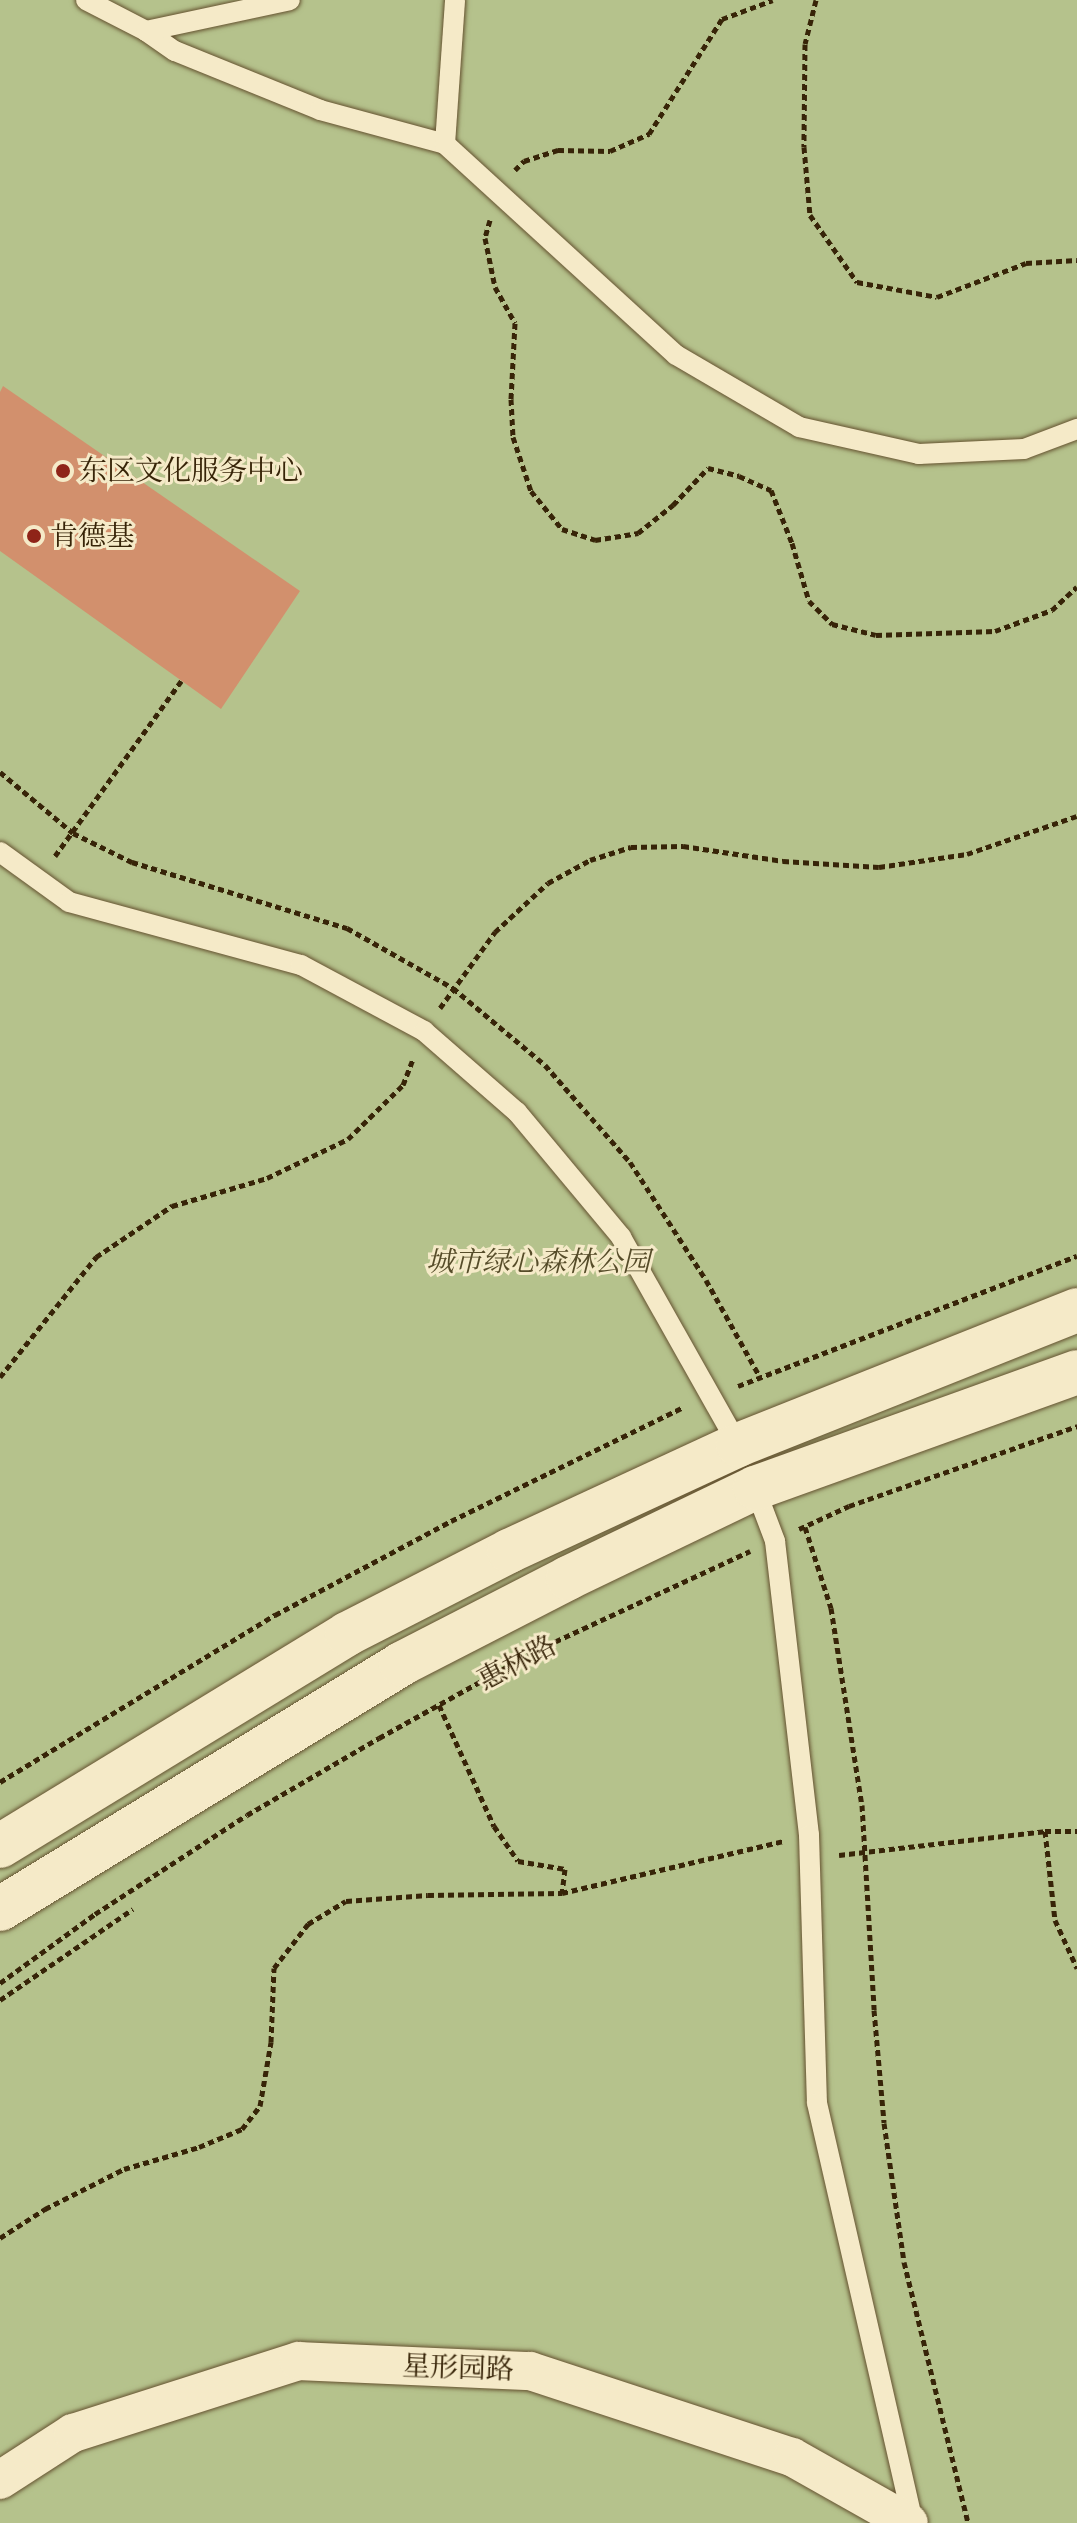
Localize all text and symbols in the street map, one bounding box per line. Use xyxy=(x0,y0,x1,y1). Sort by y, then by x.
place label: 东区文化服务中心 xyxy=(79,454,303,488)
marker: 东区文化服务中心 xyxy=(54,462,72,480)
place label: 肯德基 xyxy=(50,519,134,553)
marker: 肯德基 xyxy=(25,527,43,545)
park label: 城市绿心森林公园 xyxy=(426,1245,650,1279)
street label: 惠林路 xyxy=(472,1628,562,1698)
street label: 星形园路 xyxy=(401,2349,515,2387)

